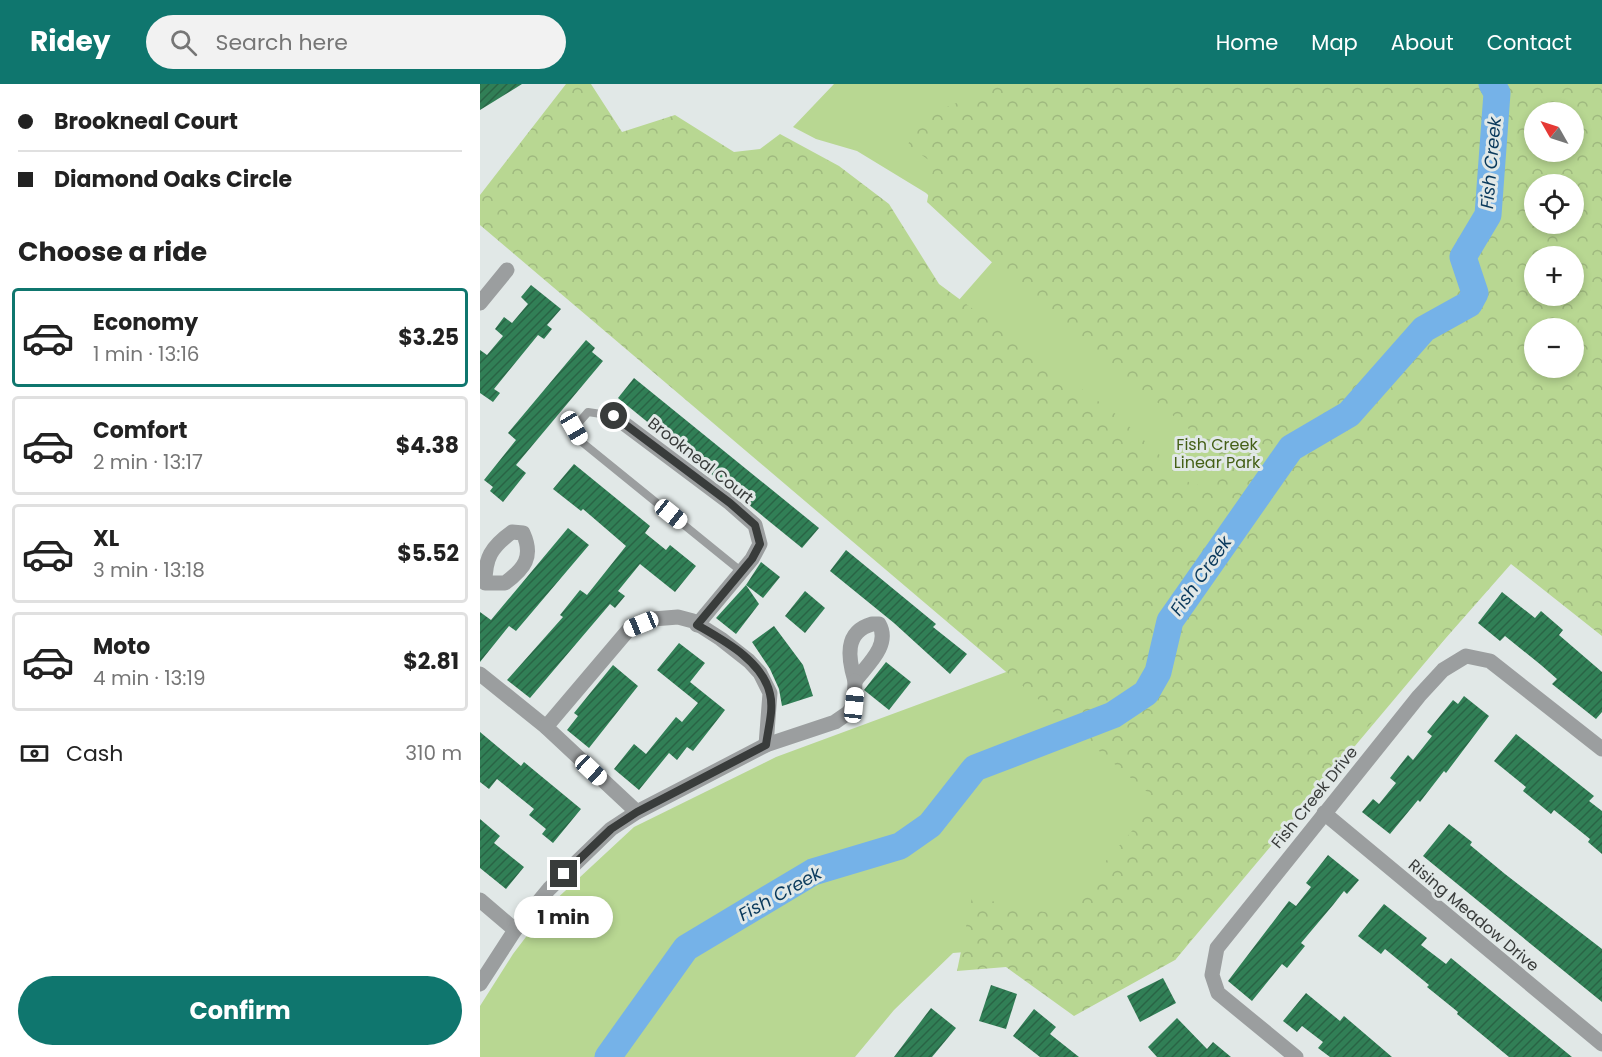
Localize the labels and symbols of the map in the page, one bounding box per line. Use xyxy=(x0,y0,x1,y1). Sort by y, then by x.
north arrow xyxy=(1524,102,1584,162)
water label: Fish Creek xyxy=(1474,115,1507,210)
route start xyxy=(600,402,627,429)
car xyxy=(557,408,591,448)
street label: Brookneal Court xyxy=(643,412,758,509)
park label: Fish Creek Linear Park xyxy=(1174,433,1261,474)
car xyxy=(651,496,691,532)
water label: Fish Creek xyxy=(1164,530,1238,621)
car xyxy=(621,609,661,639)
car xyxy=(843,686,865,724)
street label: Fish Creek Drive xyxy=(1266,741,1363,853)
car xyxy=(572,751,610,789)
street label: Rising Meadow Drive xyxy=(1403,854,1544,977)
route end xyxy=(550,860,577,887)
water label: Fish Creek xyxy=(733,860,827,927)
callout: 1 min xyxy=(514,895,614,937)

